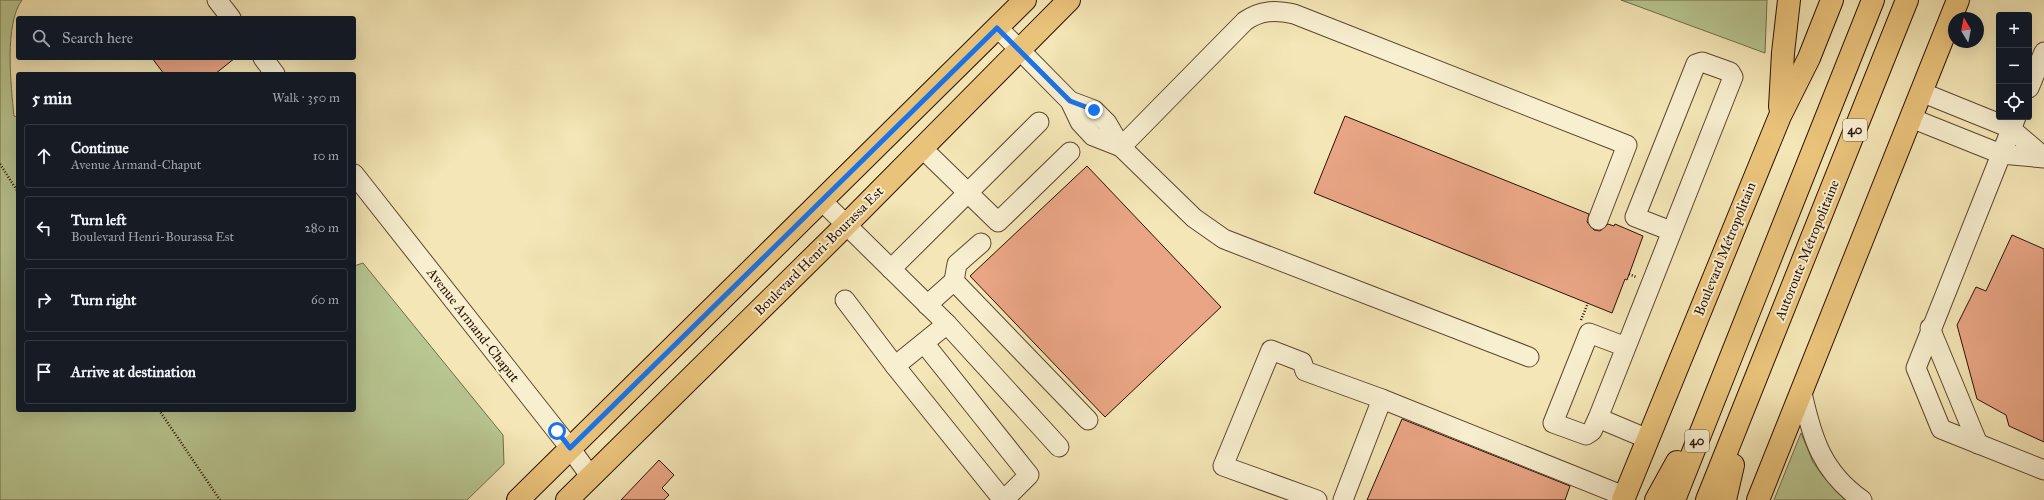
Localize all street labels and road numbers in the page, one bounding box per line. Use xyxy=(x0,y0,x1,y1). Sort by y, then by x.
road number: 40 xyxy=(1843,119,1867,141)
street label: Autoroute Métropolitaine xyxy=(1771,177,1843,323)
street label: Boulevard Métropolitain xyxy=(1690,179,1760,318)
street label: Boulevard Henri-Bourassa Est xyxy=(751,183,887,319)
street label: Avenue Armand-Chaput xyxy=(422,264,523,386)
road number: 40 xyxy=(1685,430,1709,452)

